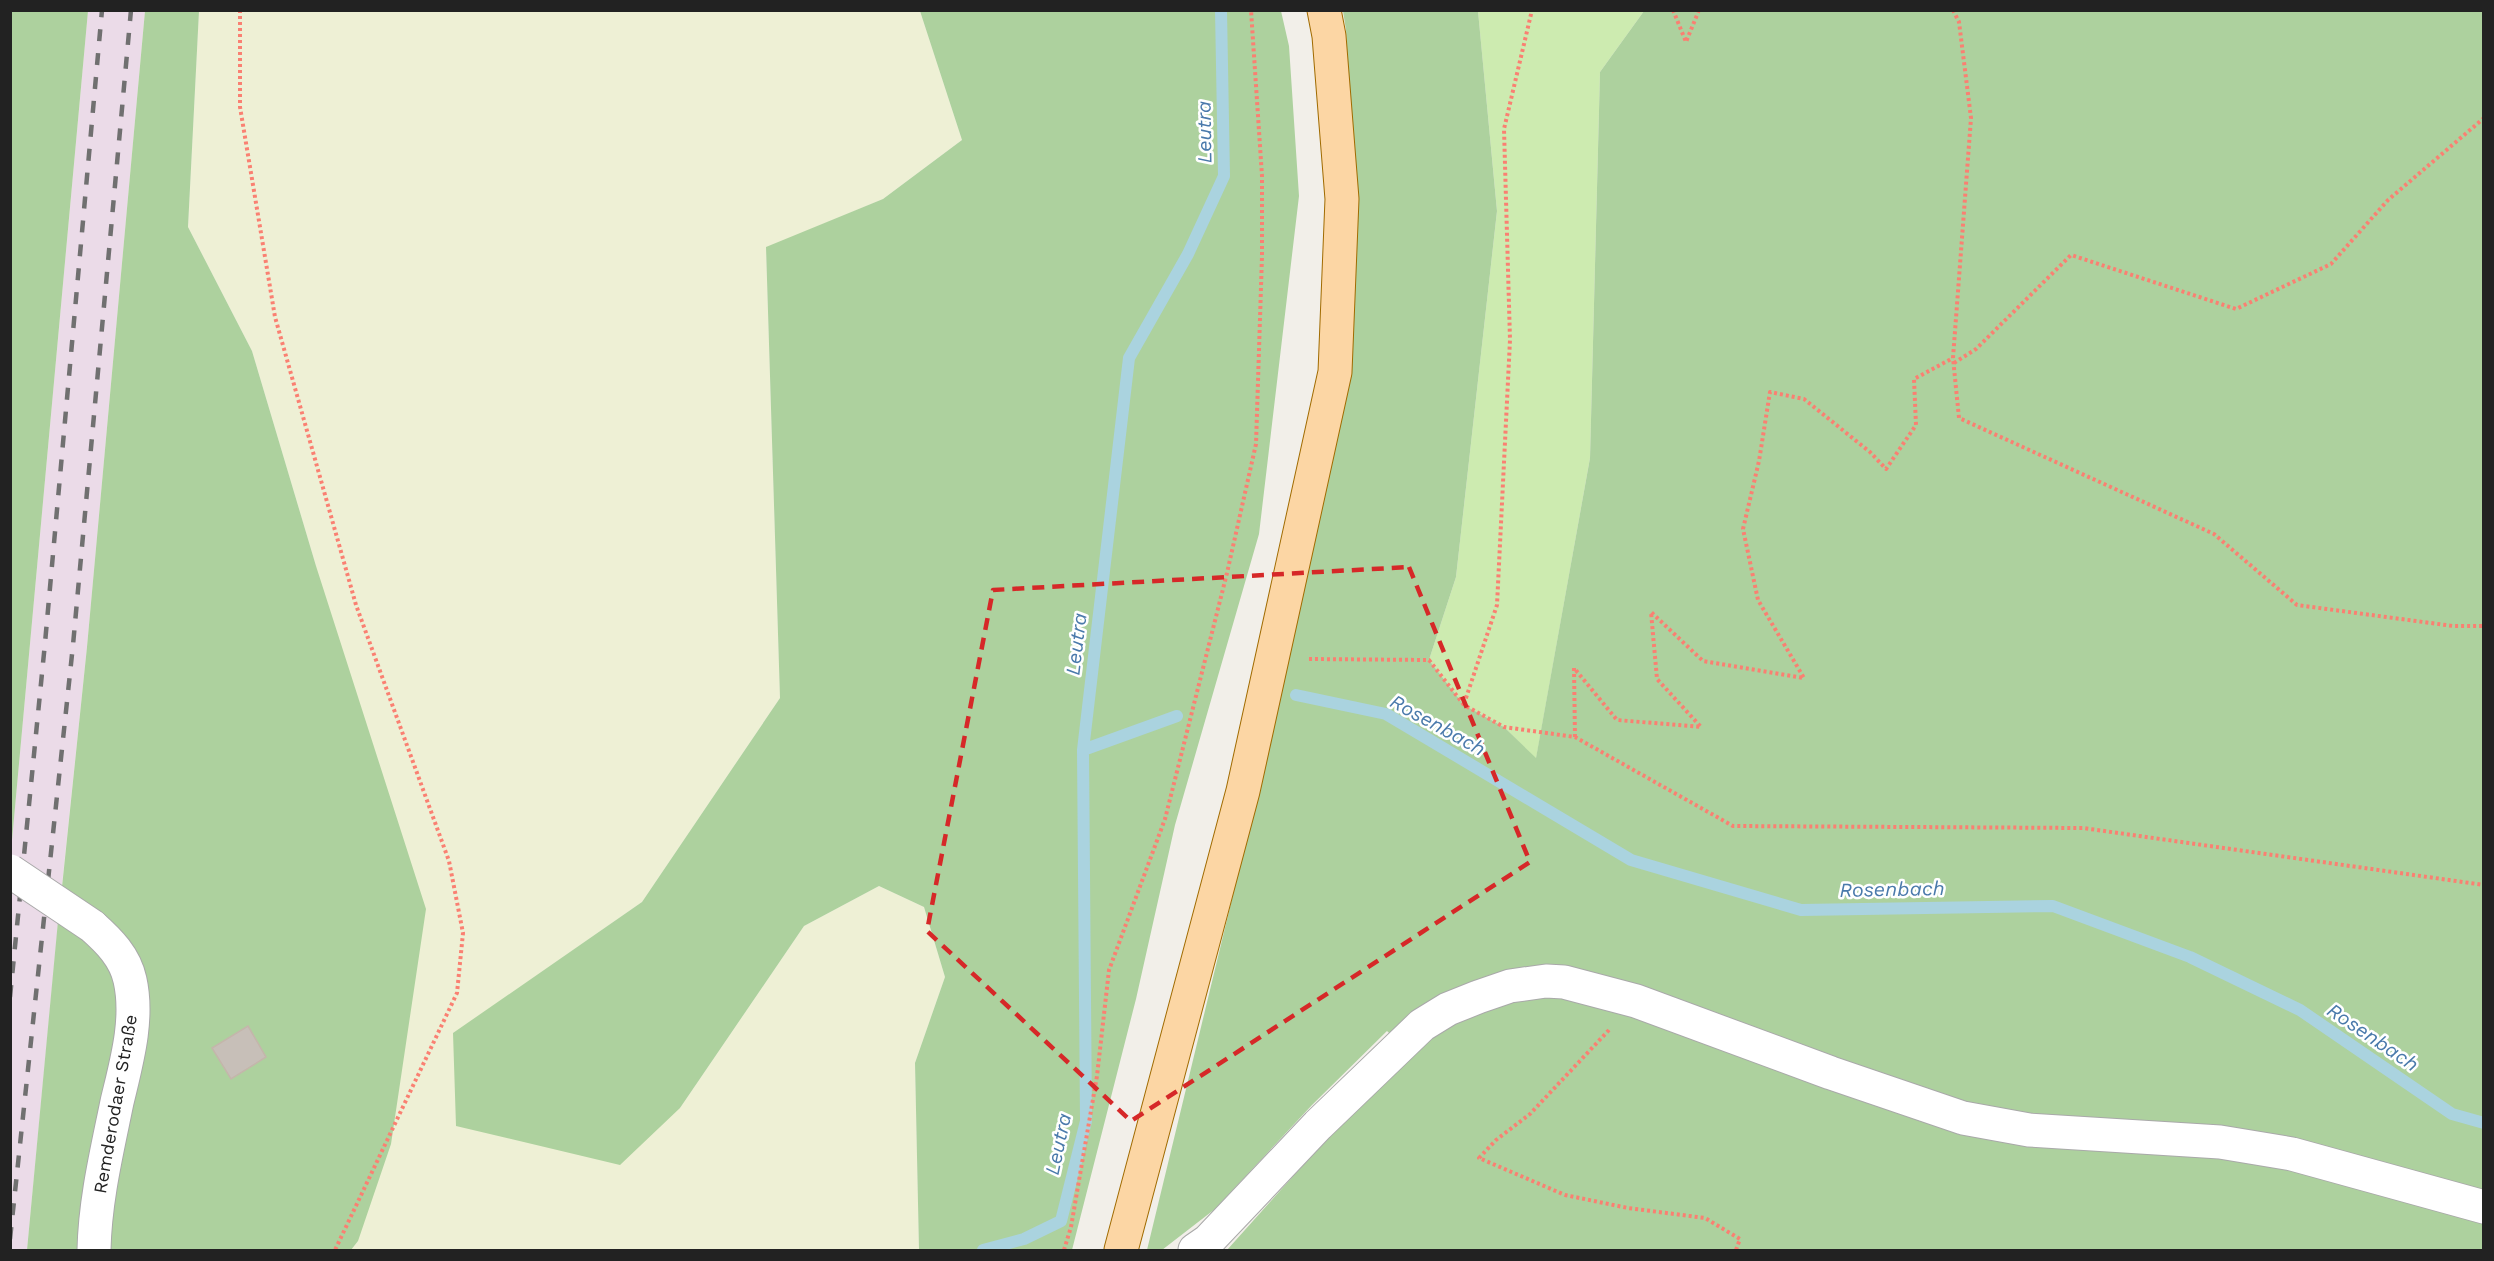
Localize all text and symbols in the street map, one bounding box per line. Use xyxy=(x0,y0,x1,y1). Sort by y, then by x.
water label: Leutra xyxy=(1191,101,1217,163)
water label: Leutra xyxy=(1060,612,1092,676)
water label: Rosenbach xyxy=(1386,689,1490,761)
water label: Rosenbach xyxy=(1839,876,1945,902)
water label: Rosenbach xyxy=(2323,998,2423,1076)
street label: Remderodaer Straße xyxy=(89,1013,141,1195)
water label: Leutra xyxy=(1040,1111,1076,1177)

